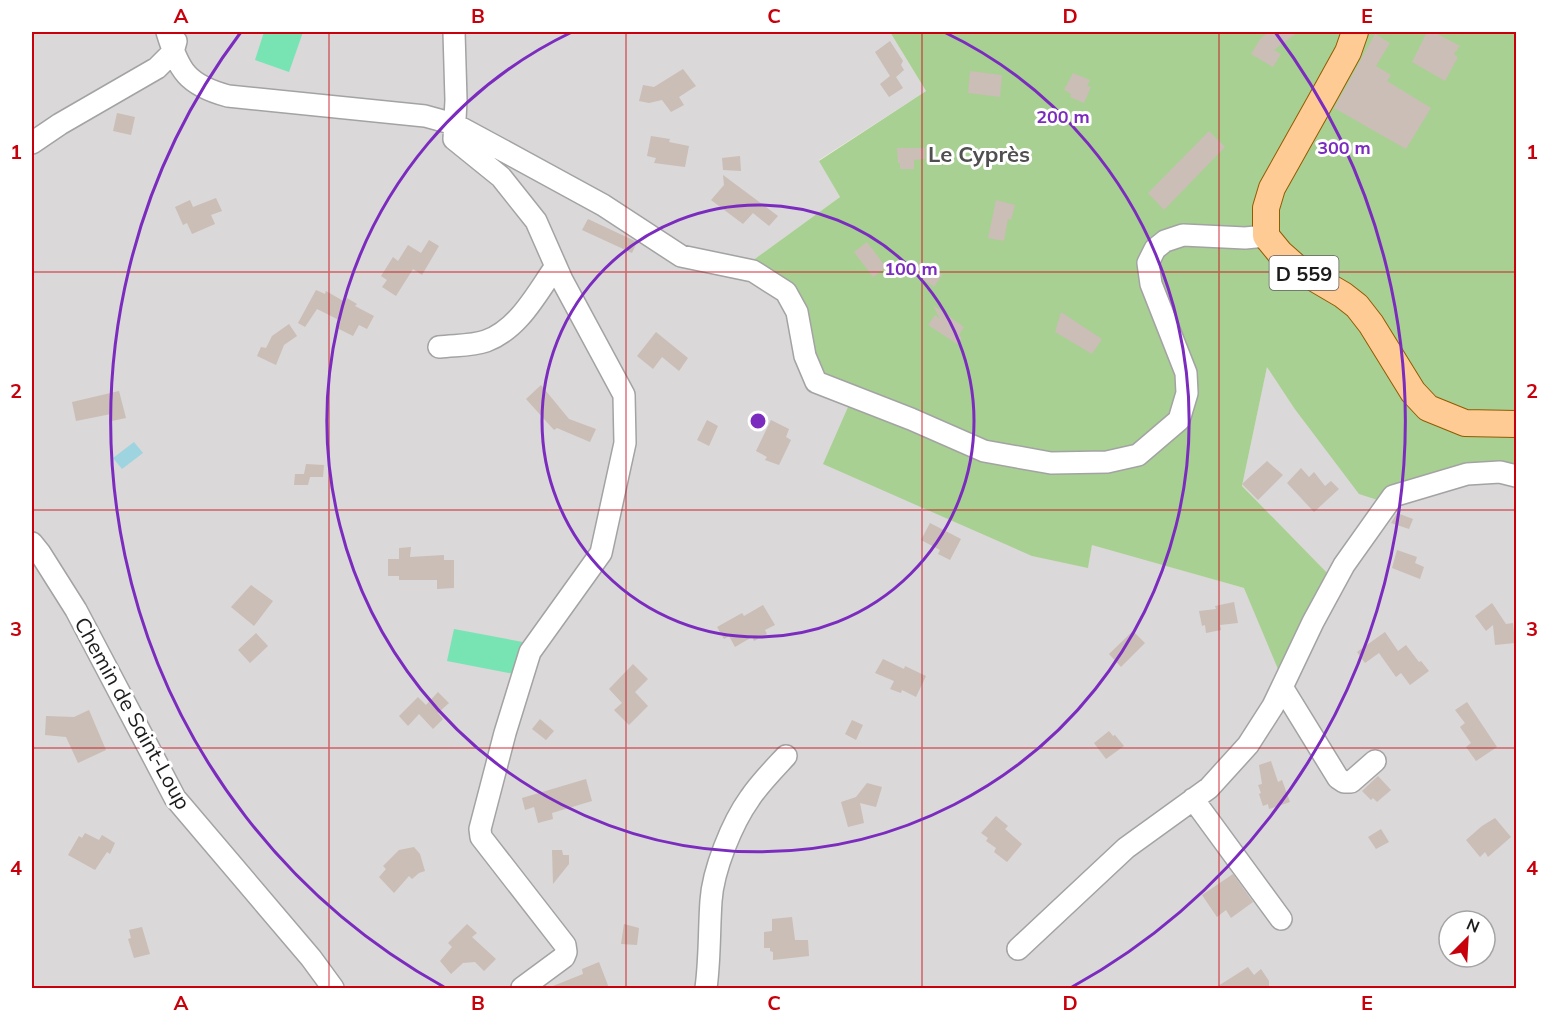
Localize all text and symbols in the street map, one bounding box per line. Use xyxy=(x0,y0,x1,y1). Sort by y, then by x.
text: A xyxy=(174,3,189,28)
text: B xyxy=(471,3,485,28)
text: C xyxy=(767,3,781,28)
text: D xyxy=(1062,3,1078,28)
text: E xyxy=(1361,3,1373,28)
text: 200 m xyxy=(1036,105,1090,128)
text: 300 m xyxy=(1317,136,1371,159)
text: 1 xyxy=(10,139,22,164)
text: 1 xyxy=(1526,139,1538,164)
district label: Le Cyprès xyxy=(928,140,1030,168)
road number: D 559 xyxy=(1270,256,1338,290)
text: 100 m xyxy=(884,257,938,280)
text: 2 xyxy=(10,378,22,403)
text: 2 xyxy=(1526,378,1538,403)
centre of rings xyxy=(748,411,768,431)
street label: Chemin de Saint-Loup xyxy=(69,612,197,814)
text: 3 xyxy=(10,616,22,641)
text: 3 xyxy=(1526,616,1538,641)
text: 4 xyxy=(10,855,22,880)
text: 4 xyxy=(1526,855,1538,880)
north arrow xyxy=(1437,909,1497,969)
text: N xyxy=(1464,914,1483,937)
text: A xyxy=(174,990,189,1015)
text: B xyxy=(471,990,485,1015)
text: C xyxy=(767,990,781,1015)
text: D xyxy=(1062,990,1078,1015)
text: E xyxy=(1361,990,1373,1015)

